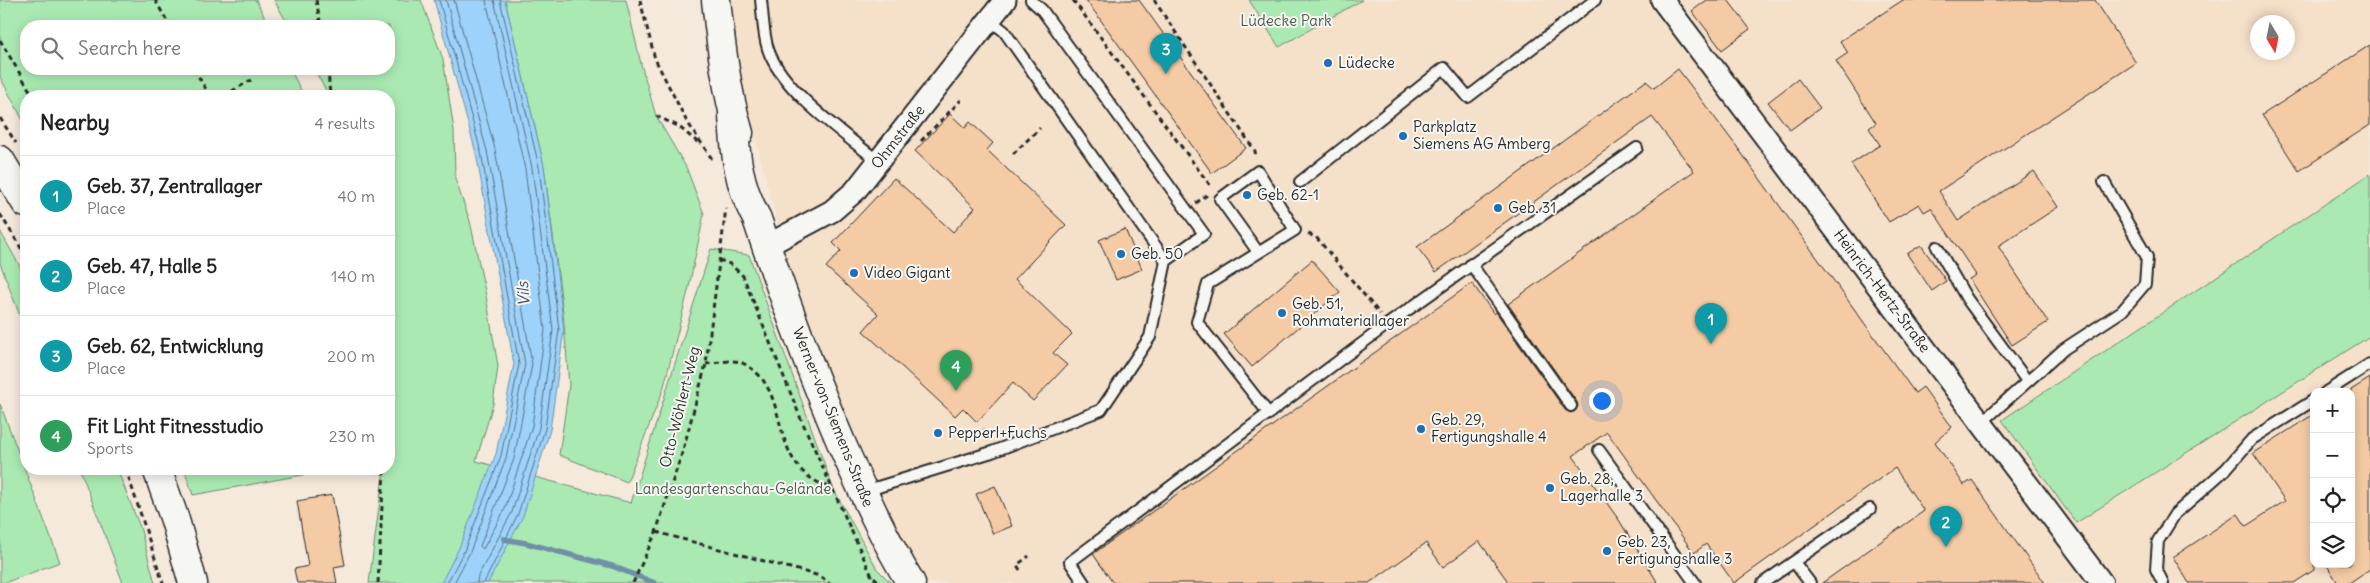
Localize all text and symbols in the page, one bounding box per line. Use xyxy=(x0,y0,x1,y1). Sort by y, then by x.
park label: Lüdecke Park xyxy=(1240,11,1332,30)
north arrow xyxy=(2250,15,2295,60)
search box xyxy=(20,20,395,75)
pin: 3 xyxy=(1150,33,1182,74)
icon: search xyxy=(38,34,66,62)
text: Search here xyxy=(78,36,181,60)
place label: Lüdecke xyxy=(1338,53,1395,72)
marker: Lüdecke xyxy=(1322,57,1334,69)
street label: Ohmstraße xyxy=(867,101,929,173)
text: Nearby xyxy=(40,109,110,136)
text: 4 results xyxy=(314,113,375,133)
place label: Parkplatz Siemens AG Amberg xyxy=(1413,117,1551,153)
marker: Parkplatz Siemens AG Amberg xyxy=(1397,130,1409,142)
text: Geb. 37, Zentrallager xyxy=(87,174,262,198)
place label: Geb. 62-1 xyxy=(1257,185,1319,204)
text: 1 xyxy=(53,186,59,206)
text: 40 m xyxy=(337,186,375,206)
marker: Geb. 62-1 xyxy=(1241,189,1253,201)
text: Place xyxy=(87,198,126,218)
place label: Geb. 31 xyxy=(1508,198,1556,217)
marker: Geb. 31 xyxy=(1492,202,1504,214)
street label: Heinrich-Hertz-Straße xyxy=(1830,225,1935,356)
place label: Geb. 50 xyxy=(1131,244,1183,263)
marker: Geb. 50 xyxy=(1115,248,1127,260)
text: Geb. 47, Halle 5 xyxy=(87,254,217,278)
place label: Video Gigant xyxy=(864,263,950,282)
text: 2 xyxy=(52,266,60,286)
text: 140 m xyxy=(331,266,375,286)
marker: Video Gigant xyxy=(848,267,860,279)
text: Place xyxy=(87,278,126,298)
water label: Vils xyxy=(512,280,534,307)
place label: Geb. 51, Rohmateriallager xyxy=(1292,294,1409,330)
pin: 1 xyxy=(1695,303,1727,344)
marker: Geb. 51, Rohmateriallager xyxy=(1276,307,1288,319)
street label: Werner-von-Siemens-Straße xyxy=(789,324,878,509)
text: Geb. 62, Entwicklung xyxy=(87,334,264,358)
street label: Otto-Wöhlert-Weg xyxy=(655,344,704,469)
text: 3 xyxy=(51,346,61,366)
text: 200 m xyxy=(327,346,375,366)
pin: 4 xyxy=(940,350,972,391)
text: Place xyxy=(87,358,126,378)
your location xyxy=(1589,388,1615,414)
map controls xyxy=(2310,388,2355,568)
button: + xyxy=(2310,388,2355,433)
place label: Geb. 29, Fertigungshalle 4 xyxy=(1431,410,1547,446)
text: Fit Light Fitnesstudio xyxy=(87,414,263,438)
place label: Pepperl+Fuchs xyxy=(948,423,1047,442)
marker: Geb. 29, Fertigungshalle 4 xyxy=(1415,423,1427,435)
text: 4 xyxy=(51,426,61,446)
text: 230 m xyxy=(329,426,375,446)
marker: Pepperl+Fuchs xyxy=(932,427,944,439)
button: − xyxy=(2310,433,2355,478)
text: Sports xyxy=(87,438,133,458)
place label: Geb. 28, Lagerhalle 3 xyxy=(1560,469,1643,505)
button: locate xyxy=(2310,478,2355,523)
park label: Landesgartenschau-Gelände xyxy=(635,479,831,498)
marker: Geb. 28, Lagerhalle 3 xyxy=(1544,482,1556,494)
pin: 2 xyxy=(1930,506,1962,547)
button: layers xyxy=(2310,523,2355,568)
place label: Geb. 23, Fertigungshalle 3 xyxy=(1617,532,1732,568)
marker: Geb. 23, Fertigungshalle 3 xyxy=(1601,545,1613,557)

